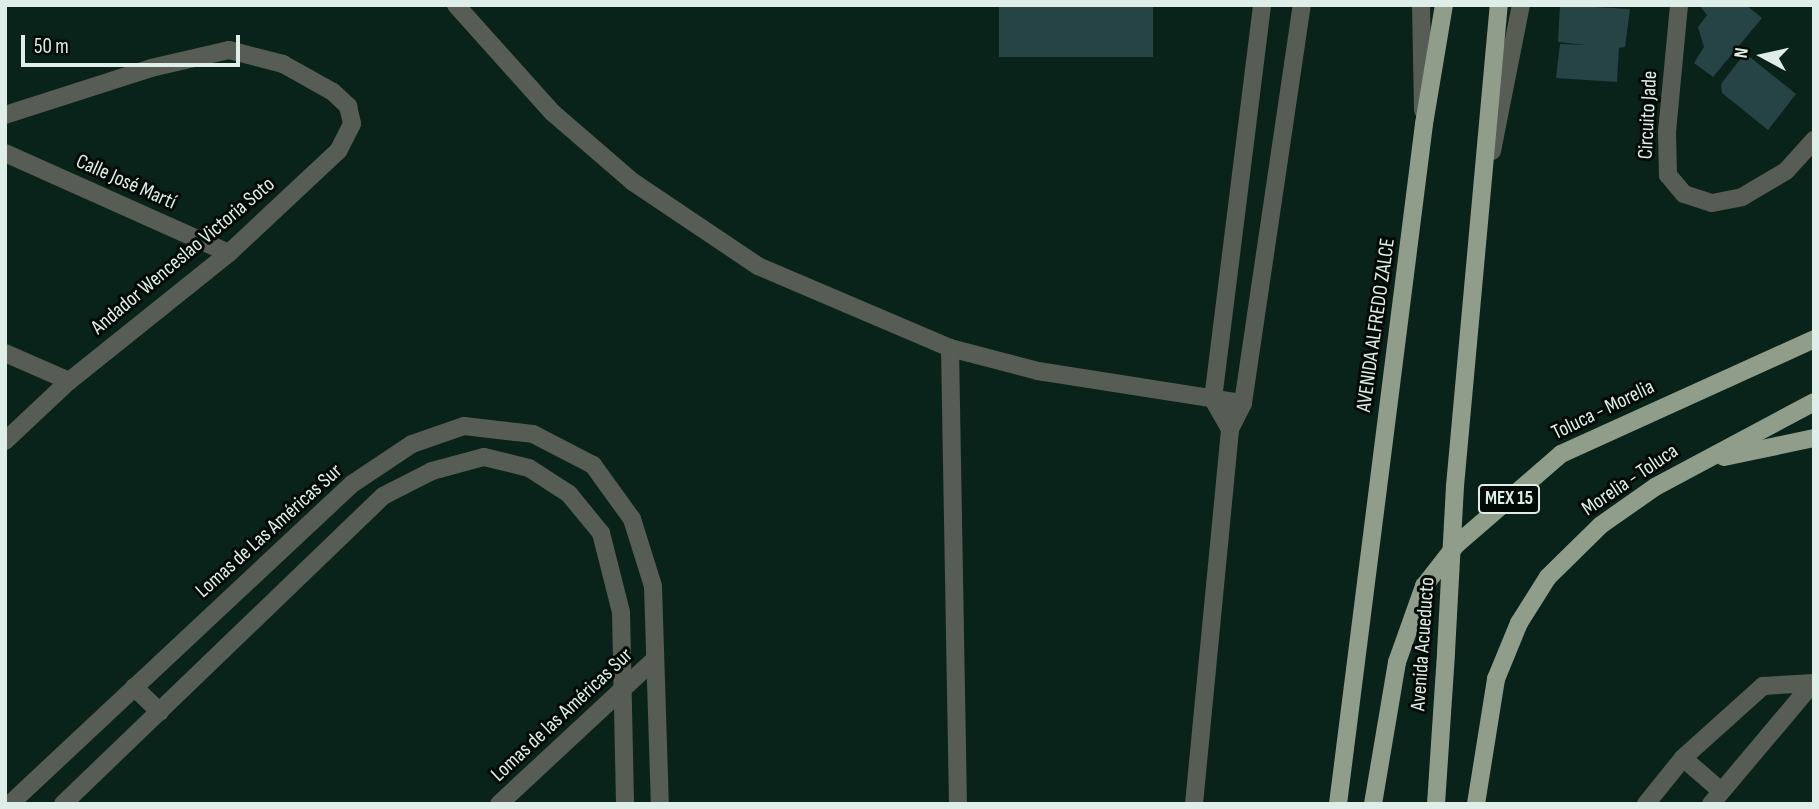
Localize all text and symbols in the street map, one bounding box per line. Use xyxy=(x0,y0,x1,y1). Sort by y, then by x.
scale bar xyxy=(24,21,243,65)
north arrow xyxy=(1728,21,1798,91)
text: 50 m xyxy=(34,34,69,59)
text: N xyxy=(1730,46,1754,60)
street label: Circuito Jade xyxy=(1633,70,1663,160)
street label: Calle José Martí xyxy=(72,149,180,215)
street label: Andador Wenceslao Victoria Soto xyxy=(86,172,280,340)
street label: AVENIDA ALFREDO ZALCE xyxy=(1351,237,1401,413)
street label: Toluca - Morelia xyxy=(1548,374,1658,446)
street label: Morelia - Toluca xyxy=(1577,439,1683,521)
street label: Lomas de Las Américas Sur xyxy=(191,459,347,603)
road number: MEX 15 xyxy=(1478,484,1540,514)
street label: Avenida Acueducto xyxy=(1406,576,1440,712)
street label: Lomas de las Américas Sur xyxy=(486,643,638,787)

